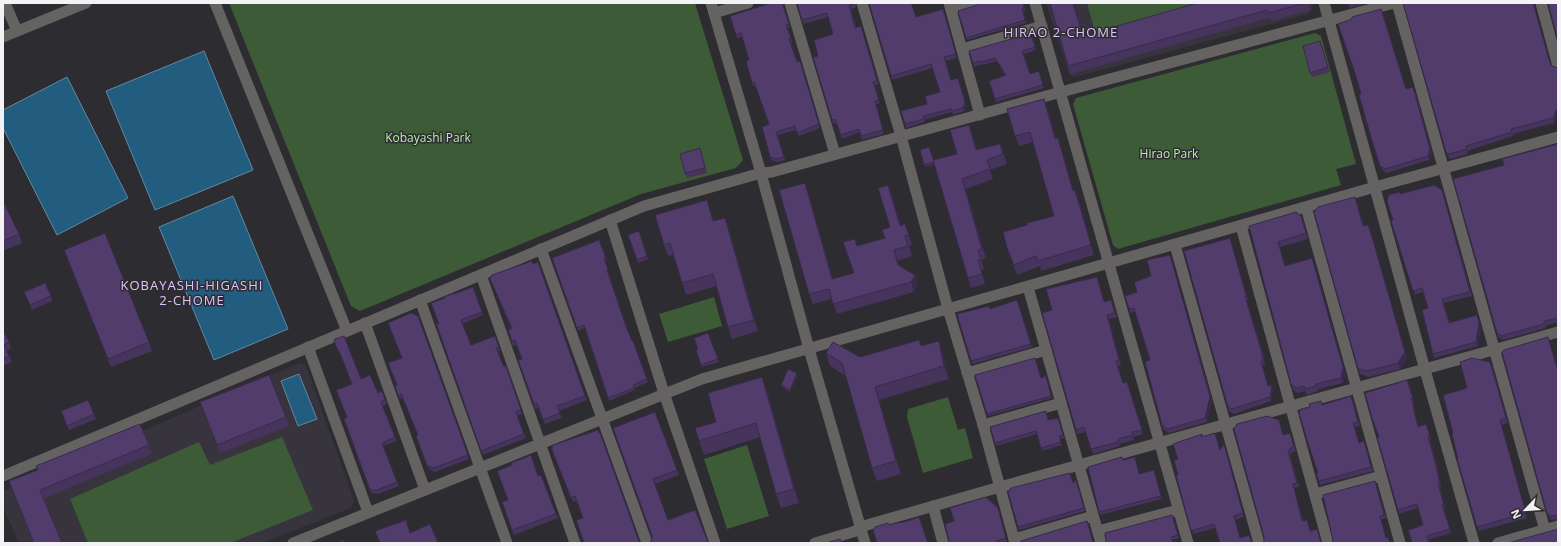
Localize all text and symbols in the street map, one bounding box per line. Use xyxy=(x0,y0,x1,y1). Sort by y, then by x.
district label: HIRAO 2-CHOME xyxy=(1004,23,1118,41)
park label: Kobayashi Park xyxy=(385,129,471,146)
park label: Hirao Park xyxy=(1140,145,1199,162)
district label: KOBAYASHI-HIGASHI 2-CHOME xyxy=(121,276,263,309)
north arrow xyxy=(1505,490,1545,530)
text: N xyxy=(1507,507,1524,522)

